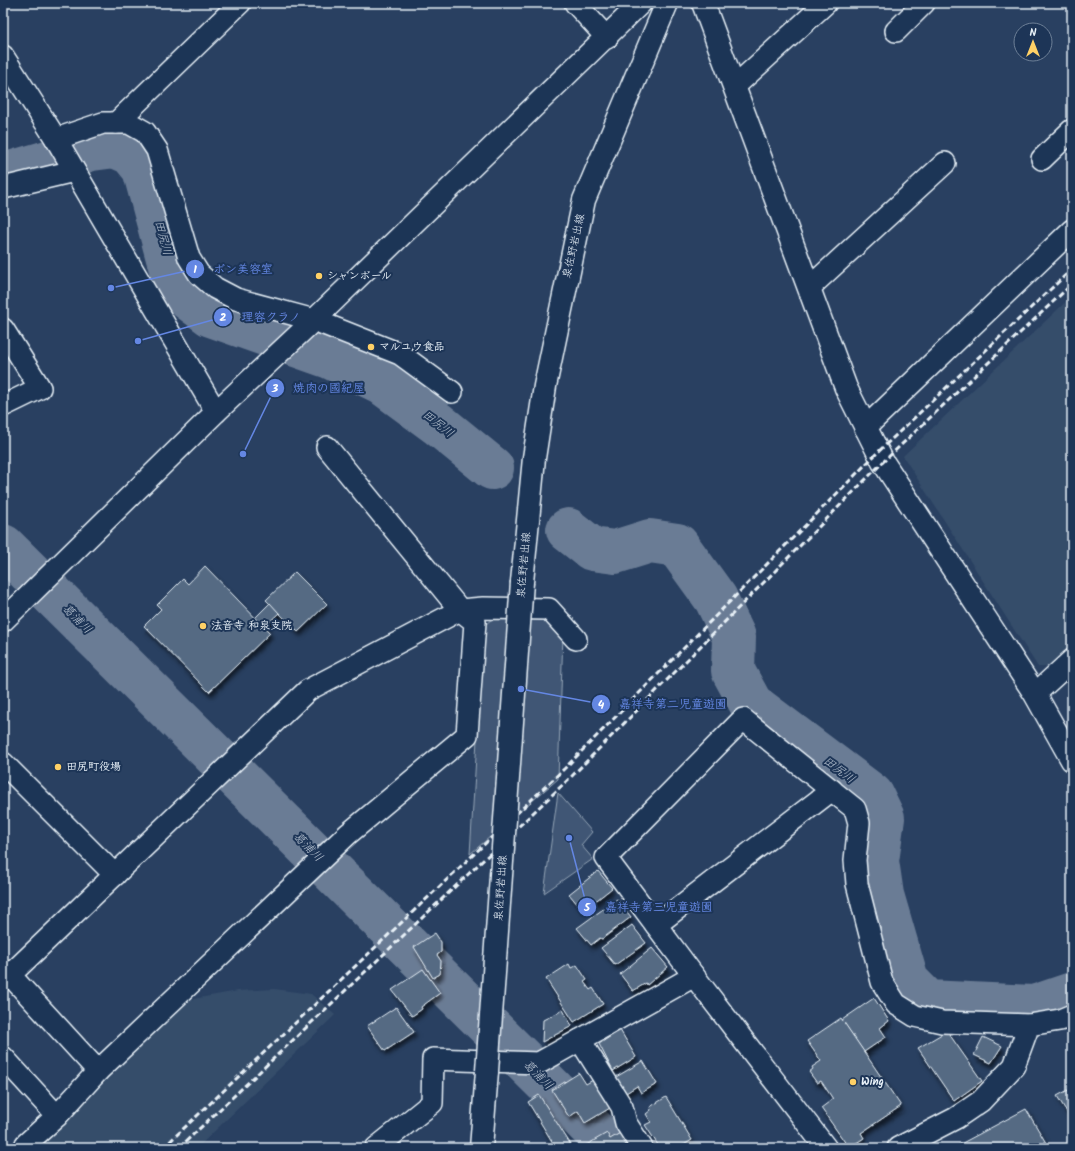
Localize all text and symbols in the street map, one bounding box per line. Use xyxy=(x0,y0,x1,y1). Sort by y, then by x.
north arrow xyxy=(1013,22,1053,62)
text: N xyxy=(1030,24,1037,42)
street label: 泉佐野岩出線 xyxy=(558,212,590,280)
water label: 田尻川 xyxy=(149,218,177,258)
callout: ボン美容室 xyxy=(185,257,281,281)
text: 1 xyxy=(193,260,197,279)
text: ボン美容室 xyxy=(213,260,273,279)
place label: シャンボール xyxy=(327,267,392,285)
marker: シャンボール xyxy=(314,271,324,281)
callout: 理容クラノ xyxy=(213,305,309,329)
text: 2 xyxy=(220,308,227,327)
text: 理容クラノ xyxy=(241,308,301,327)
place label: マルユウ食品 xyxy=(379,338,445,356)
marker: マルユウ食品 xyxy=(366,342,376,352)
callout: 焼肉の國紀屋 xyxy=(265,376,373,400)
text: 3 xyxy=(271,379,279,398)
text: 焼肉の國紀屋 xyxy=(293,379,365,398)
water label: 田尻川 xyxy=(418,405,458,443)
street label: 泉佐野岩出線 xyxy=(512,531,536,599)
water label: 葛浦川 xyxy=(58,600,96,638)
place label: 法音寺 和泉支院 xyxy=(211,617,292,635)
marker: 法音寺 和泉支院 xyxy=(198,621,208,631)
callout: 嘉祥寺第二児童遊園 xyxy=(591,692,735,716)
text: 4 xyxy=(598,695,605,714)
text: 嘉祥寺第二児童遊園 xyxy=(619,695,727,714)
water label: 田尻川 xyxy=(819,752,859,788)
place label: 田尻町役場 xyxy=(66,758,121,776)
marker: 田尻町役場 xyxy=(53,762,63,772)
water label: 葛浦川 xyxy=(289,828,327,866)
street label: 泉佐野岩出線 xyxy=(490,854,512,922)
callout: 嘉祥寺第三児童遊園 xyxy=(577,895,721,919)
text: 5 xyxy=(583,898,591,917)
text: 嘉祥寺第三児童遊園 xyxy=(605,898,713,917)
water label: 葛浦川 xyxy=(519,1056,557,1094)
place label: Wing xyxy=(861,1073,884,1091)
marker: Wing xyxy=(848,1077,858,1087)

